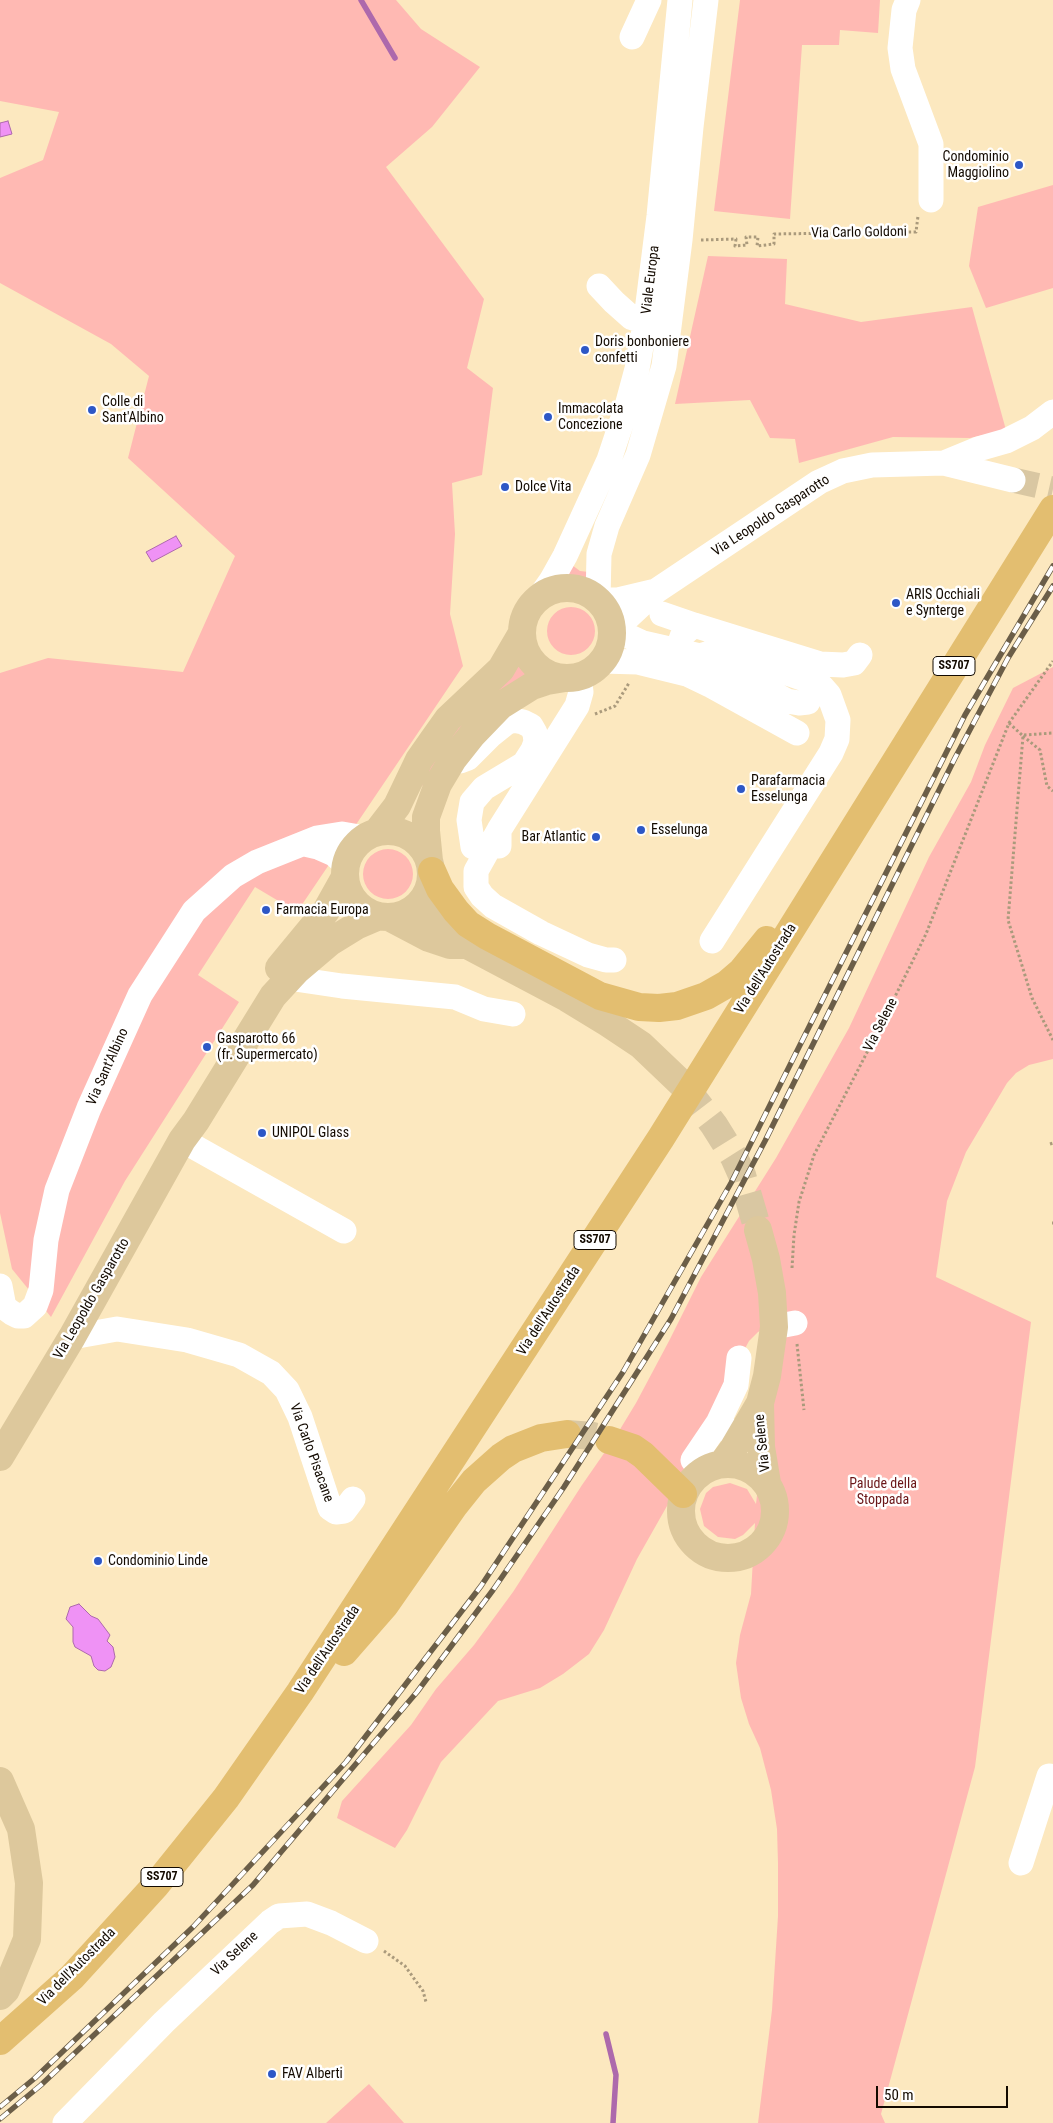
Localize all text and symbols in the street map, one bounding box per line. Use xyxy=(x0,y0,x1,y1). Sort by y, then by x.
place label: Condominio Maggiolino xyxy=(943,149,1009,182)
marker: Condominio Maggiolino xyxy=(1013,159,1025,171)
street label: Via Carlo Goldoni xyxy=(811,224,907,242)
street label: Viale Europa xyxy=(638,245,664,315)
place label: Doris bonboniere confetti xyxy=(595,334,689,367)
marker: Doris bonboniere confetti xyxy=(579,344,591,356)
place label: Colle di Sant'Albino xyxy=(102,394,164,427)
place label: Immacolata Concezione xyxy=(558,401,624,434)
marker: Colle di Sant'Albino xyxy=(86,404,98,416)
marker: Immacolata Concezione xyxy=(542,411,554,423)
street label: Via Leopoldo Gasparotto xyxy=(709,472,833,560)
place label: Dolce Vita xyxy=(515,479,571,495)
marker: Dolce Vita xyxy=(499,481,511,493)
place label: ARIS Occhiali e Synterge xyxy=(906,587,980,620)
marker: ARIS Occhiali e Synterge xyxy=(890,597,902,609)
road number: SS707 xyxy=(933,656,975,676)
place label: Parafarmacia Esselunga xyxy=(751,773,825,806)
marker: Parafarmacia Esselunga xyxy=(735,783,747,795)
place label: Esselunga xyxy=(651,822,708,838)
marker: Esselunga xyxy=(635,824,647,836)
place label: Bar Atlantic xyxy=(522,829,586,845)
marker: Bar Atlantic xyxy=(590,831,602,843)
place label: Farmacia Europa xyxy=(276,902,369,918)
marker: Farmacia Europa xyxy=(260,904,272,916)
street label: Via dell'Autostrada xyxy=(732,921,800,1017)
street label: Via Selene xyxy=(860,995,902,1055)
street label: Via Sant'Albino xyxy=(84,1026,132,1108)
place label: Gasparotto 66 (fr. Supermercato) xyxy=(217,1031,318,1064)
marker: Gasparotto 66 (fr. Supermercato) xyxy=(201,1041,213,1053)
place label: UNIPOL Glass xyxy=(272,1125,349,1141)
marker: UNIPOL Glass xyxy=(256,1127,268,1139)
road number: SS707 xyxy=(574,1230,616,1250)
street label: Via Leopoldo Gasparotto xyxy=(51,1236,133,1362)
street label: Via dell'Autostrada xyxy=(514,1263,584,1359)
street label: Via Carlo Pisacane xyxy=(285,1401,337,1505)
street label: Via Selene xyxy=(752,1413,774,1473)
park label: Palude della Stoppada xyxy=(849,1476,917,1508)
place label: Condominio Linde xyxy=(108,1553,208,1569)
marker: Condominio Linde xyxy=(92,1555,104,1567)
street label: Via dell'Autostrada xyxy=(292,1603,364,1697)
road number: SS707 xyxy=(141,1868,183,1886)
street label: Via dell'Autostrada xyxy=(35,1925,119,2009)
street label: Via Selene xyxy=(208,1928,262,1980)
place label: FAV Alberti xyxy=(282,2066,343,2082)
marker: FAV Alberti xyxy=(266,2068,278,2080)
scale bar xyxy=(878,2076,1010,2108)
text: 50 m xyxy=(884,2086,914,2104)

